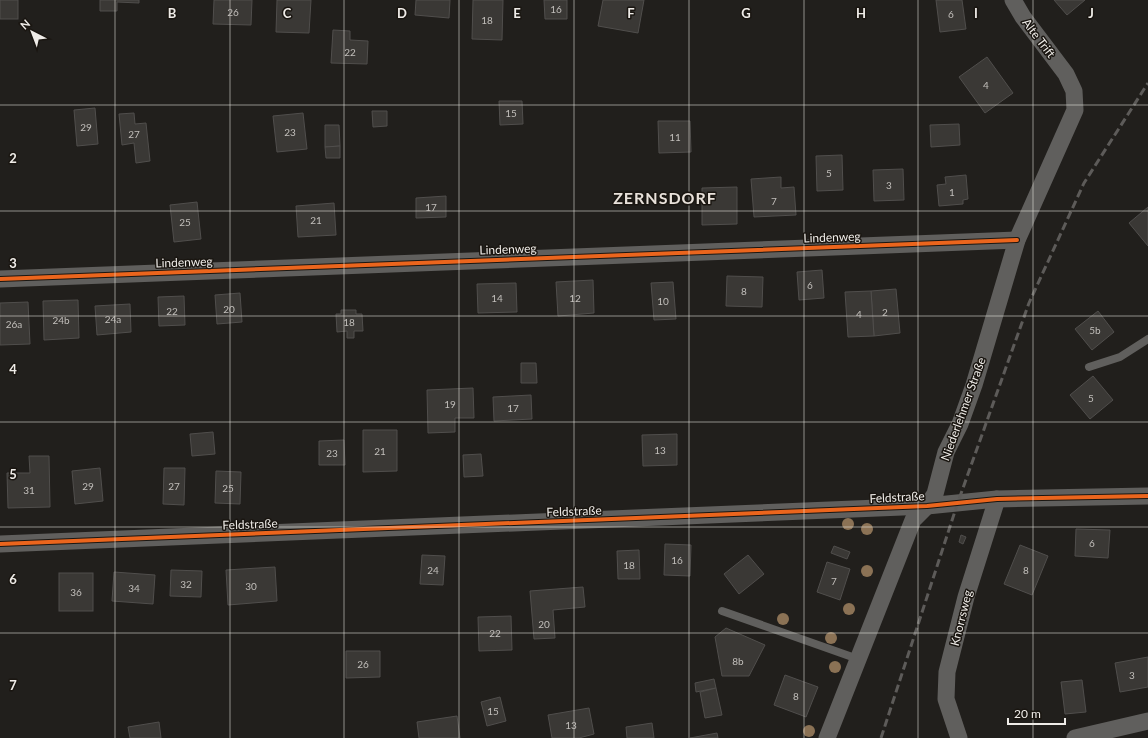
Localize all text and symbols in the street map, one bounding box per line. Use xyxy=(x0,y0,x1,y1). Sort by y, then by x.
house number: 16 xyxy=(550,3,562,15)
text: B xyxy=(168,5,177,21)
text: C xyxy=(283,5,292,21)
text: D xyxy=(397,5,407,21)
text: E xyxy=(513,5,521,21)
text: F xyxy=(627,5,635,21)
text: G xyxy=(741,5,751,21)
text: H xyxy=(856,5,866,21)
text: I xyxy=(974,5,978,21)
text: J xyxy=(1088,5,1094,21)
house number: 26 xyxy=(227,6,239,18)
house number: 6 xyxy=(948,8,954,20)
north arrow xyxy=(12,12,52,52)
house number: 18 xyxy=(481,14,493,26)
street label: Alte Trift xyxy=(1019,15,1059,61)
text: N xyxy=(17,17,32,32)
house number: 22 xyxy=(344,46,356,58)
house number: 4 xyxy=(983,79,989,91)
house number: 15 xyxy=(505,107,517,119)
house number: 29 xyxy=(80,121,92,133)
house number: 23 xyxy=(284,126,296,138)
house number: 27 xyxy=(128,128,140,140)
house number: 11 xyxy=(669,131,681,143)
text: 2 xyxy=(9,150,17,166)
house number: 5 xyxy=(826,167,832,179)
house number: 3 xyxy=(886,179,892,191)
house number: 1 xyxy=(949,186,955,198)
district label: ZERNSDORF xyxy=(613,188,717,207)
house number: 7 xyxy=(771,195,777,207)
house number: 17 xyxy=(425,201,437,213)
house number: 21 xyxy=(310,214,322,226)
house number: 25 xyxy=(179,216,191,228)
street label: Lindenweg xyxy=(803,229,861,245)
street label: Lindenweg xyxy=(479,241,537,257)
street label: Lindenweg xyxy=(155,254,213,270)
text: 3 xyxy=(9,255,17,271)
house number: 6 xyxy=(807,279,813,291)
house number: 8 xyxy=(741,285,747,297)
house number: 14 xyxy=(491,292,503,304)
house number: 12 xyxy=(569,292,581,304)
house number: 10 xyxy=(657,295,669,307)
house number: 20 xyxy=(223,303,235,315)
house number: 22 xyxy=(166,305,178,317)
house number: 2 xyxy=(882,306,888,318)
house number: 4 xyxy=(856,308,862,320)
house number: 24a xyxy=(105,313,121,325)
house number: 24b xyxy=(52,314,70,326)
house number: 18 xyxy=(343,316,355,328)
house number: 26a xyxy=(6,318,22,330)
house number: 5b xyxy=(1089,324,1101,336)
street label: Niederlehmer Straße xyxy=(937,355,989,463)
text: 4 xyxy=(9,361,17,377)
house number: 5 xyxy=(1088,392,1094,404)
house number: 19 xyxy=(444,398,456,410)
house number: 17 xyxy=(507,402,519,414)
house number: 13 xyxy=(654,444,666,456)
house number: 21 xyxy=(374,445,386,457)
house number: 23 xyxy=(326,447,338,459)
text: 5 xyxy=(9,466,17,482)
house number: 29 xyxy=(82,480,94,492)
house number: 27 xyxy=(168,480,180,492)
house number: 25 xyxy=(222,482,234,494)
house number: 31 xyxy=(23,484,35,496)
street label: Feldstraße xyxy=(869,488,925,506)
street label: Feldstraße xyxy=(546,503,602,519)
street label: Feldstraße xyxy=(222,516,278,532)
house number: 6 xyxy=(1089,537,1095,549)
house number: 16 xyxy=(671,554,683,566)
house number: 18 xyxy=(623,559,635,571)
house number: 24 xyxy=(427,564,439,576)
house number: 8 xyxy=(1023,564,1029,576)
text: 6 xyxy=(9,571,17,587)
house number: 7 xyxy=(831,575,837,587)
house number: 32 xyxy=(180,578,192,590)
house number: 30 xyxy=(245,580,257,592)
house number: 34 xyxy=(128,582,140,594)
house number: 36 xyxy=(70,586,82,598)
street label: Knorrsweg xyxy=(947,588,975,648)
house number: 20 xyxy=(538,618,550,630)
house number: 22 xyxy=(489,627,501,639)
house number: 8b xyxy=(732,655,744,667)
house number: 26 xyxy=(357,658,369,670)
house number: 3 xyxy=(1129,669,1135,681)
text: 7 xyxy=(9,677,17,693)
house number: 8 xyxy=(793,690,799,702)
scale bar xyxy=(1008,700,1065,726)
house number: 15 xyxy=(487,705,499,717)
text: 20 m xyxy=(1014,706,1041,721)
house number: 13 xyxy=(565,719,577,731)

